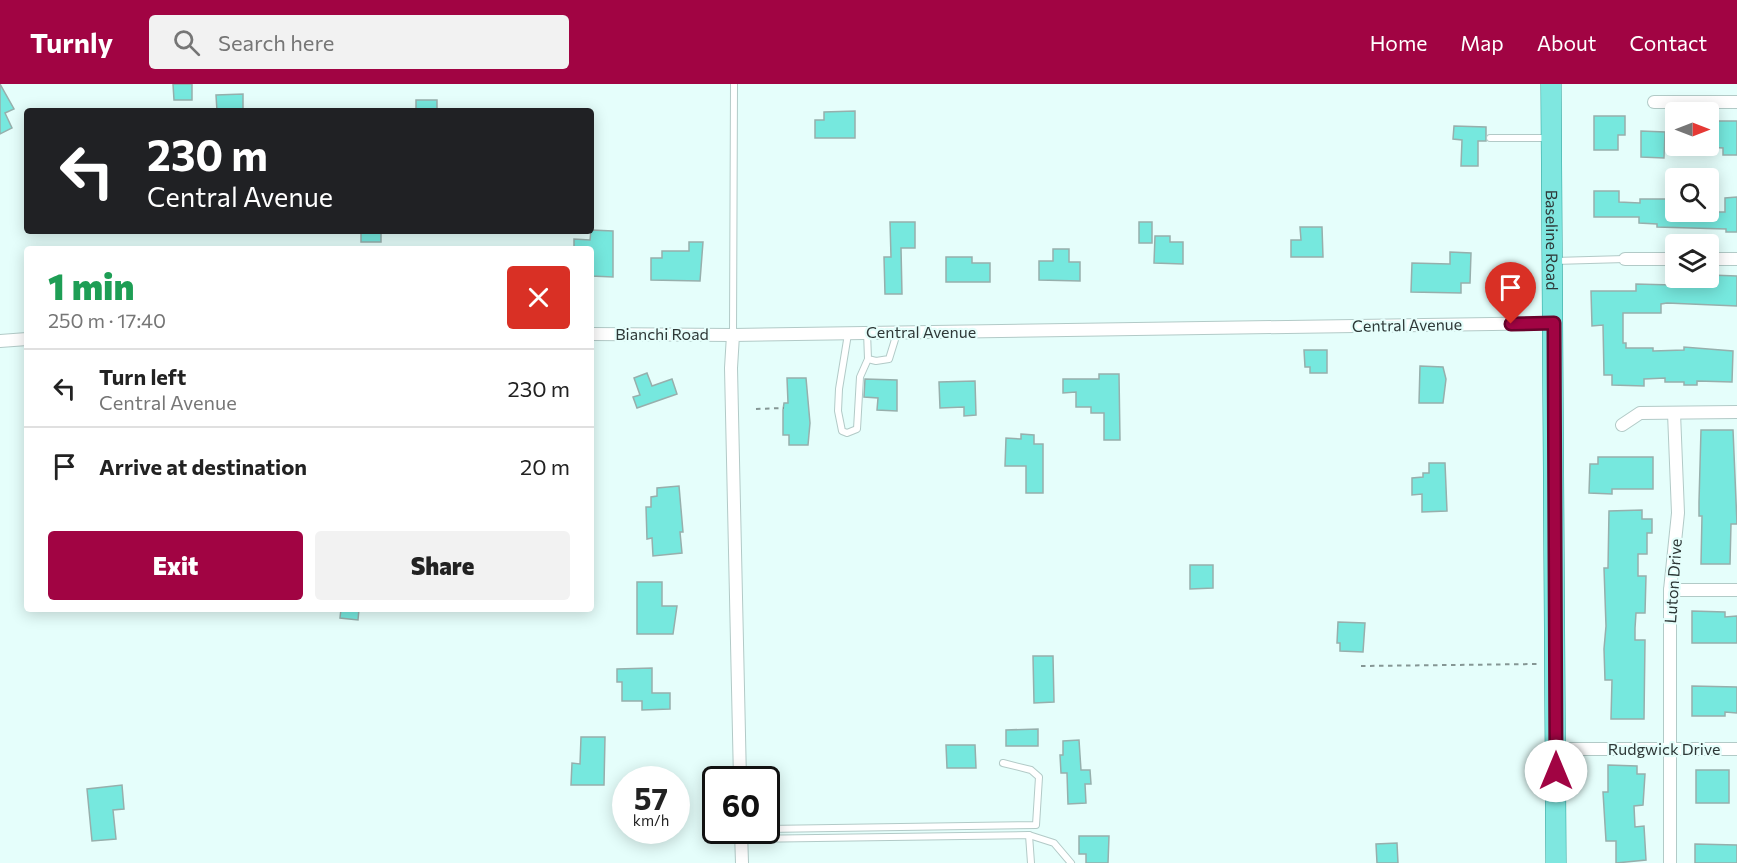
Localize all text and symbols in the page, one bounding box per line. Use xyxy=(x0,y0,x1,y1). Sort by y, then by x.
search box xyxy=(149,15,569,69)
text: Turnly xyxy=(30,25,113,59)
icon: search xyxy=(170,26,203,59)
text: Search here xyxy=(218,29,334,56)
text: Home xyxy=(1370,30,1427,55)
text: Map xyxy=(1460,30,1504,55)
text: About xyxy=(1537,30,1596,55)
text: Contact xyxy=(1629,30,1707,55)
north arrow xyxy=(1665,102,1719,156)
map controls xyxy=(1665,102,1719,288)
text: 230 m xyxy=(147,128,268,180)
icon: left xyxy=(48,132,126,210)
button: search xyxy=(1665,168,1719,222)
text: Central Avenue xyxy=(147,180,333,213)
street label: Baseline Road xyxy=(1543,190,1562,290)
button: layers xyxy=(1665,234,1719,288)
pin xyxy=(1485,262,1536,324)
text: 1 min xyxy=(48,263,134,307)
button: close xyxy=(507,266,570,329)
icon: arrive xyxy=(1494,271,1527,304)
text: 250 m · 17:40 xyxy=(48,308,166,332)
street label: Central Avenue xyxy=(1352,314,1462,335)
street label: Central Avenue xyxy=(866,322,976,341)
street label: Bianchi Road xyxy=(615,324,709,343)
text: Turn left xyxy=(99,363,186,390)
icon: left xyxy=(48,372,81,405)
text: 230 m xyxy=(507,375,570,402)
text: Central Avenue xyxy=(99,390,237,414)
icon: arrive xyxy=(48,450,81,483)
text: Arrive at destination xyxy=(99,453,307,480)
text: 20 m xyxy=(520,453,570,480)
button: Exit xyxy=(48,531,303,600)
button: Share xyxy=(315,531,570,600)
street label: Luton Drive xyxy=(1660,538,1685,624)
position arrow xyxy=(1524,739,1588,803)
street label: Rudgwick Drive xyxy=(1608,739,1720,758)
speed limit sign: 60 xyxy=(702,766,780,844)
text: 57 xyxy=(634,779,668,816)
text: km/h xyxy=(633,811,669,829)

